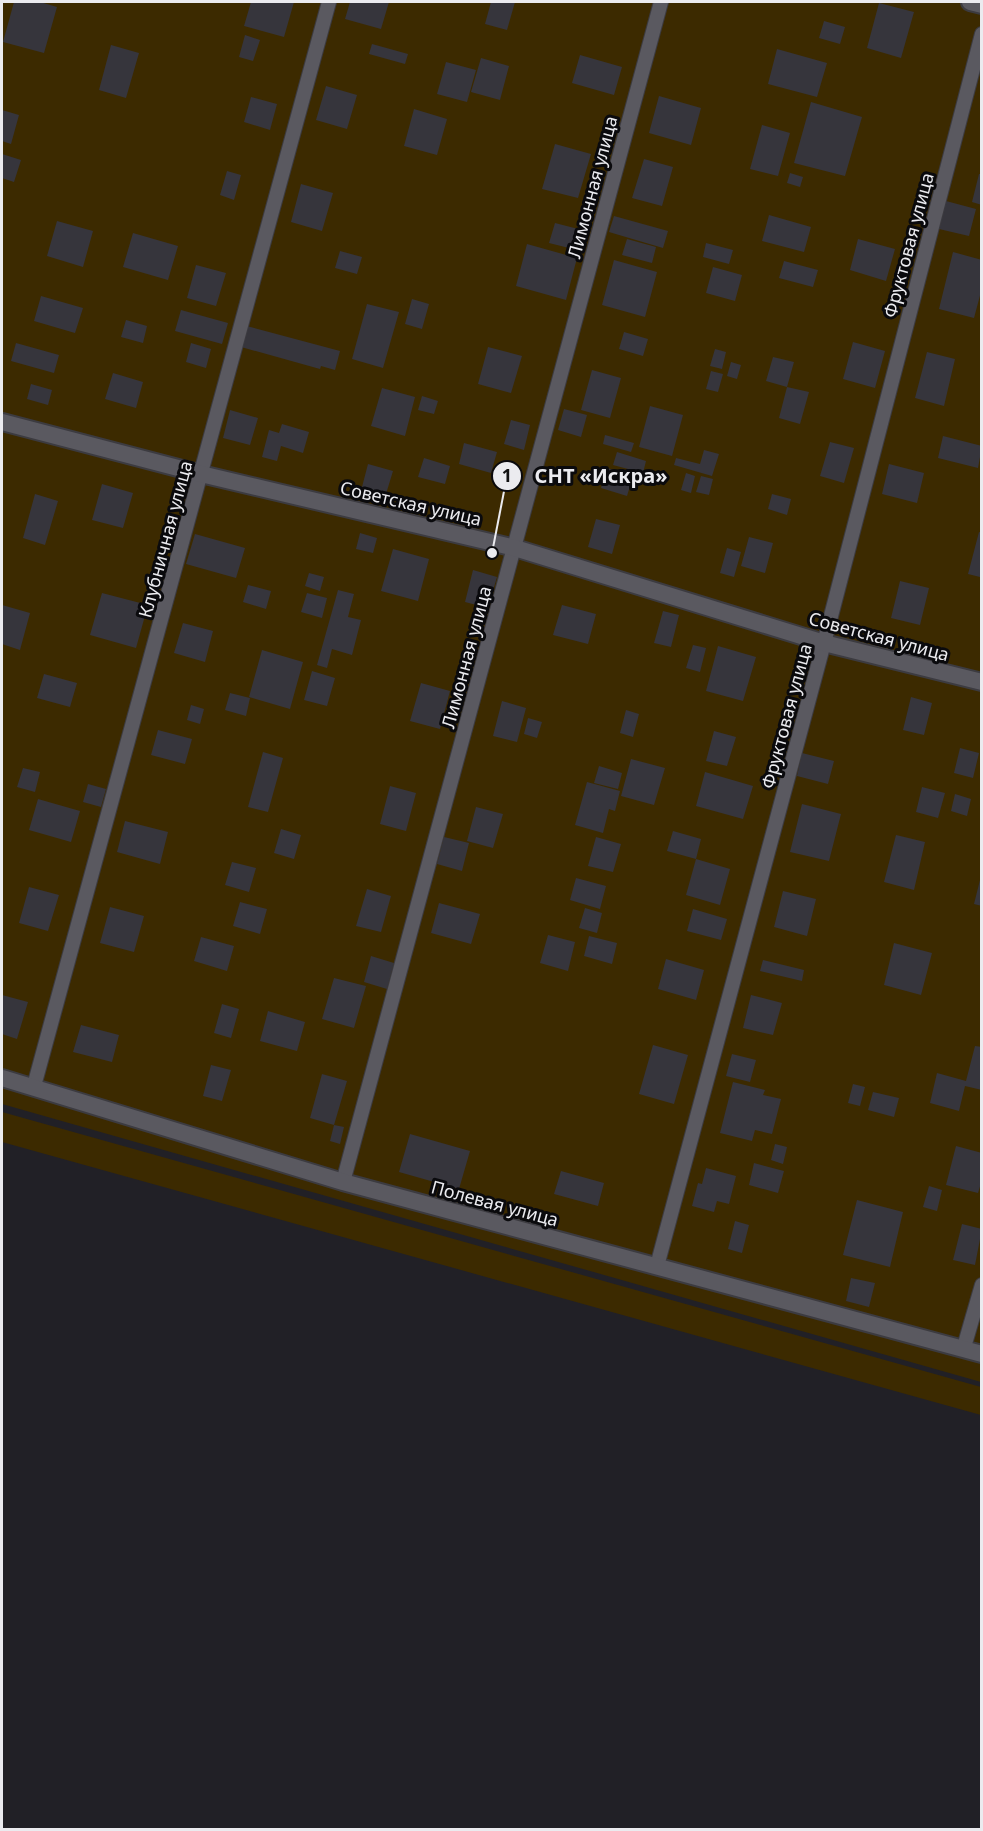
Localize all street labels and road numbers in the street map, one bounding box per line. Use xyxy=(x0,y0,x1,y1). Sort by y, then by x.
street label: Лимонная улица xyxy=(561,113,623,261)
street label: Фруктовая улица xyxy=(877,170,939,320)
street label: Клубничная улица xyxy=(132,458,198,620)
street label: Советская улица xyxy=(338,475,484,531)
street label: Лимонная улица xyxy=(435,583,497,731)
street label: Советская улица xyxy=(806,606,952,666)
street label: Фруктовая улица xyxy=(755,641,817,791)
street label: Полевая улица xyxy=(429,1175,561,1231)

